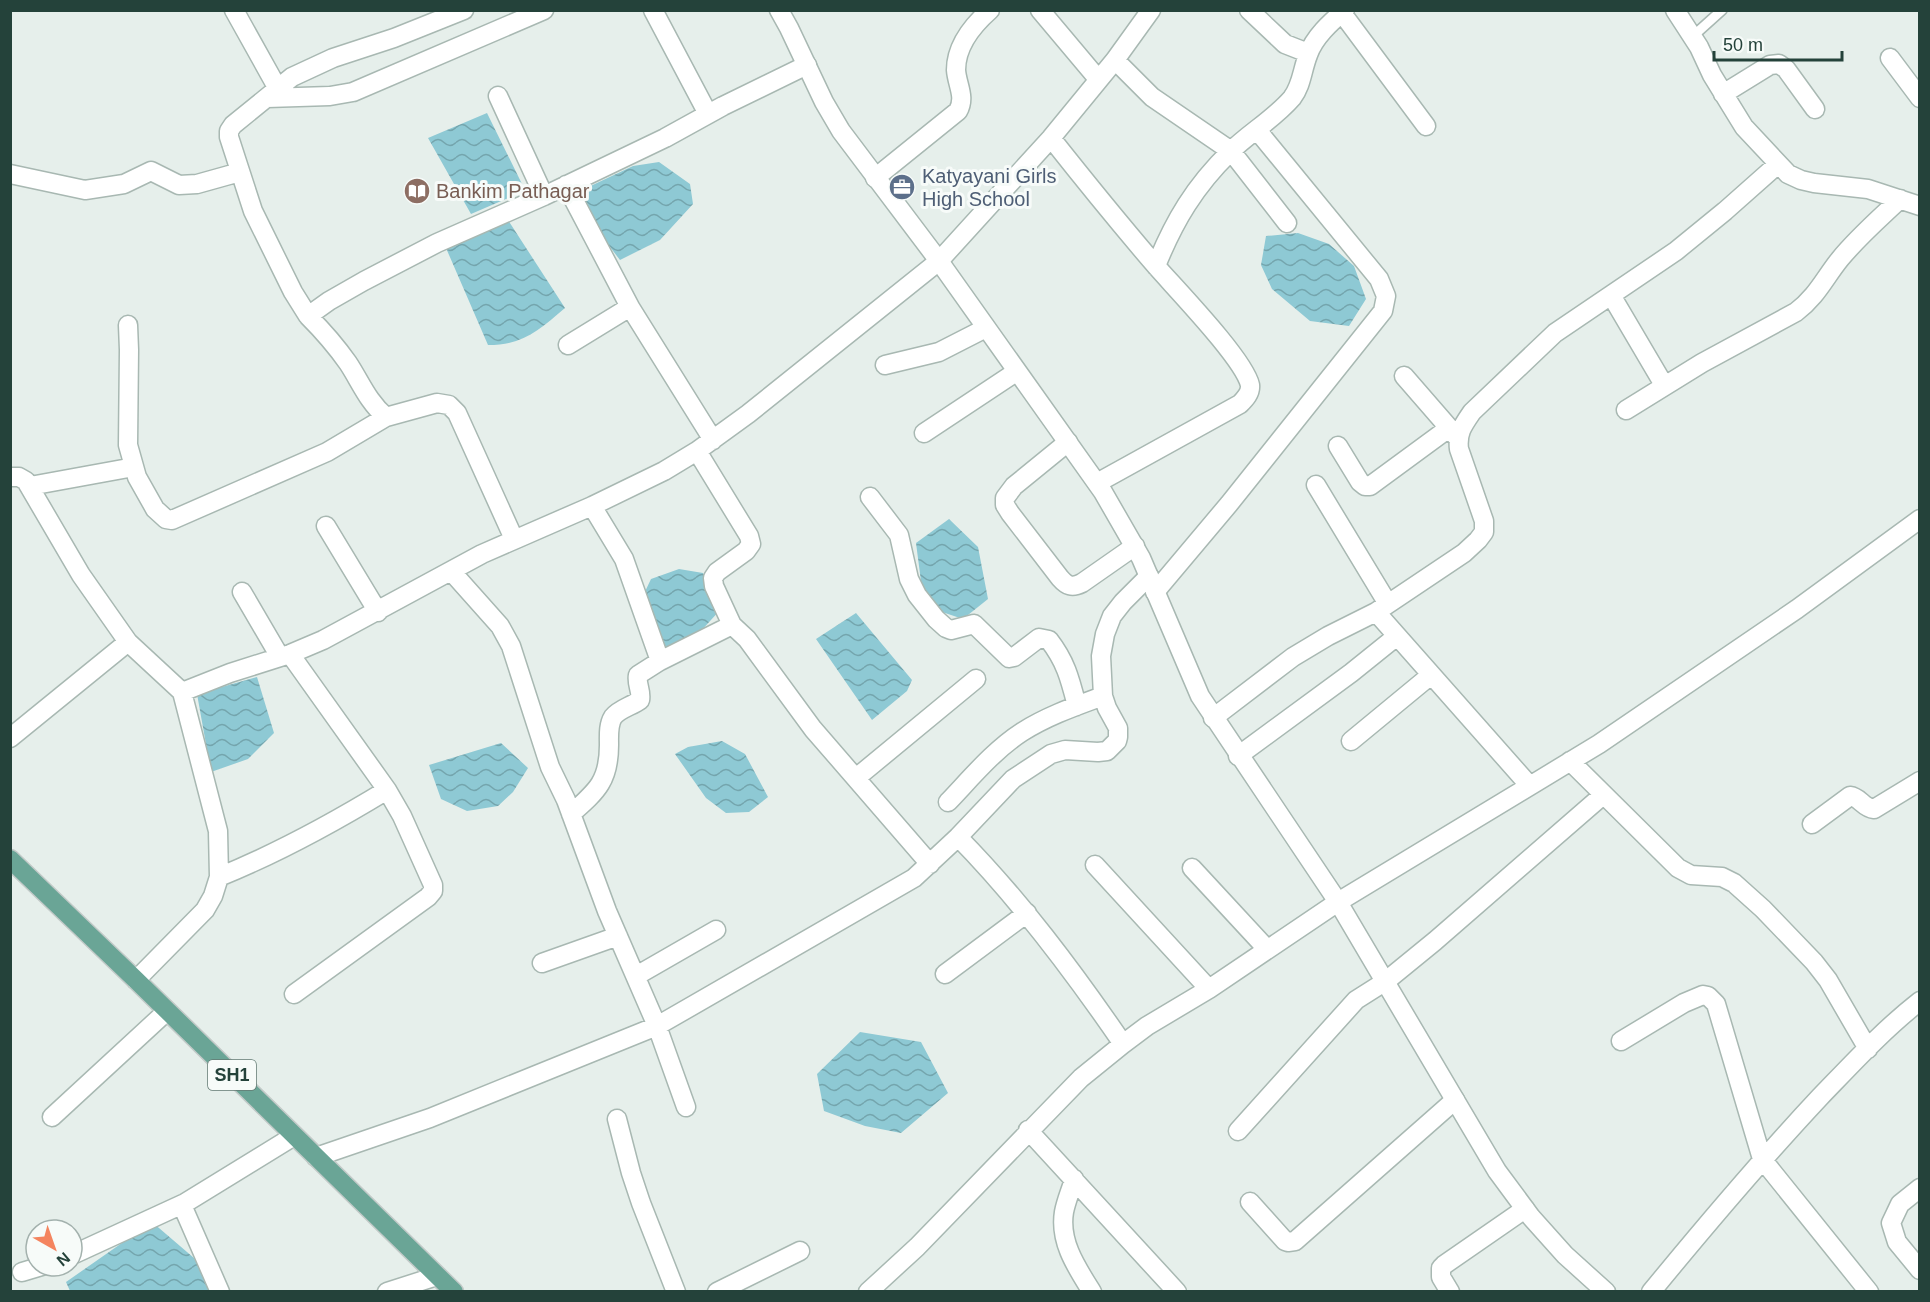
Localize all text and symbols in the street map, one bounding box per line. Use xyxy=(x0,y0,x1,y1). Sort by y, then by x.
scale bar xyxy=(1714,24,1842,62)
text: 50 m xyxy=(1723,35,1763,55)
place label: Katyayani Girls High School xyxy=(922,165,1057,210)
office icon: Katyayani Girls High School xyxy=(887,172,917,202)
library icon: Bankim Pathagar xyxy=(402,176,432,206)
place label: Bankim Pathagar xyxy=(436,180,590,202)
road number: SH1 xyxy=(208,1060,256,1090)
north arrow xyxy=(24,1218,84,1278)
text: N xyxy=(53,1249,73,1269)

